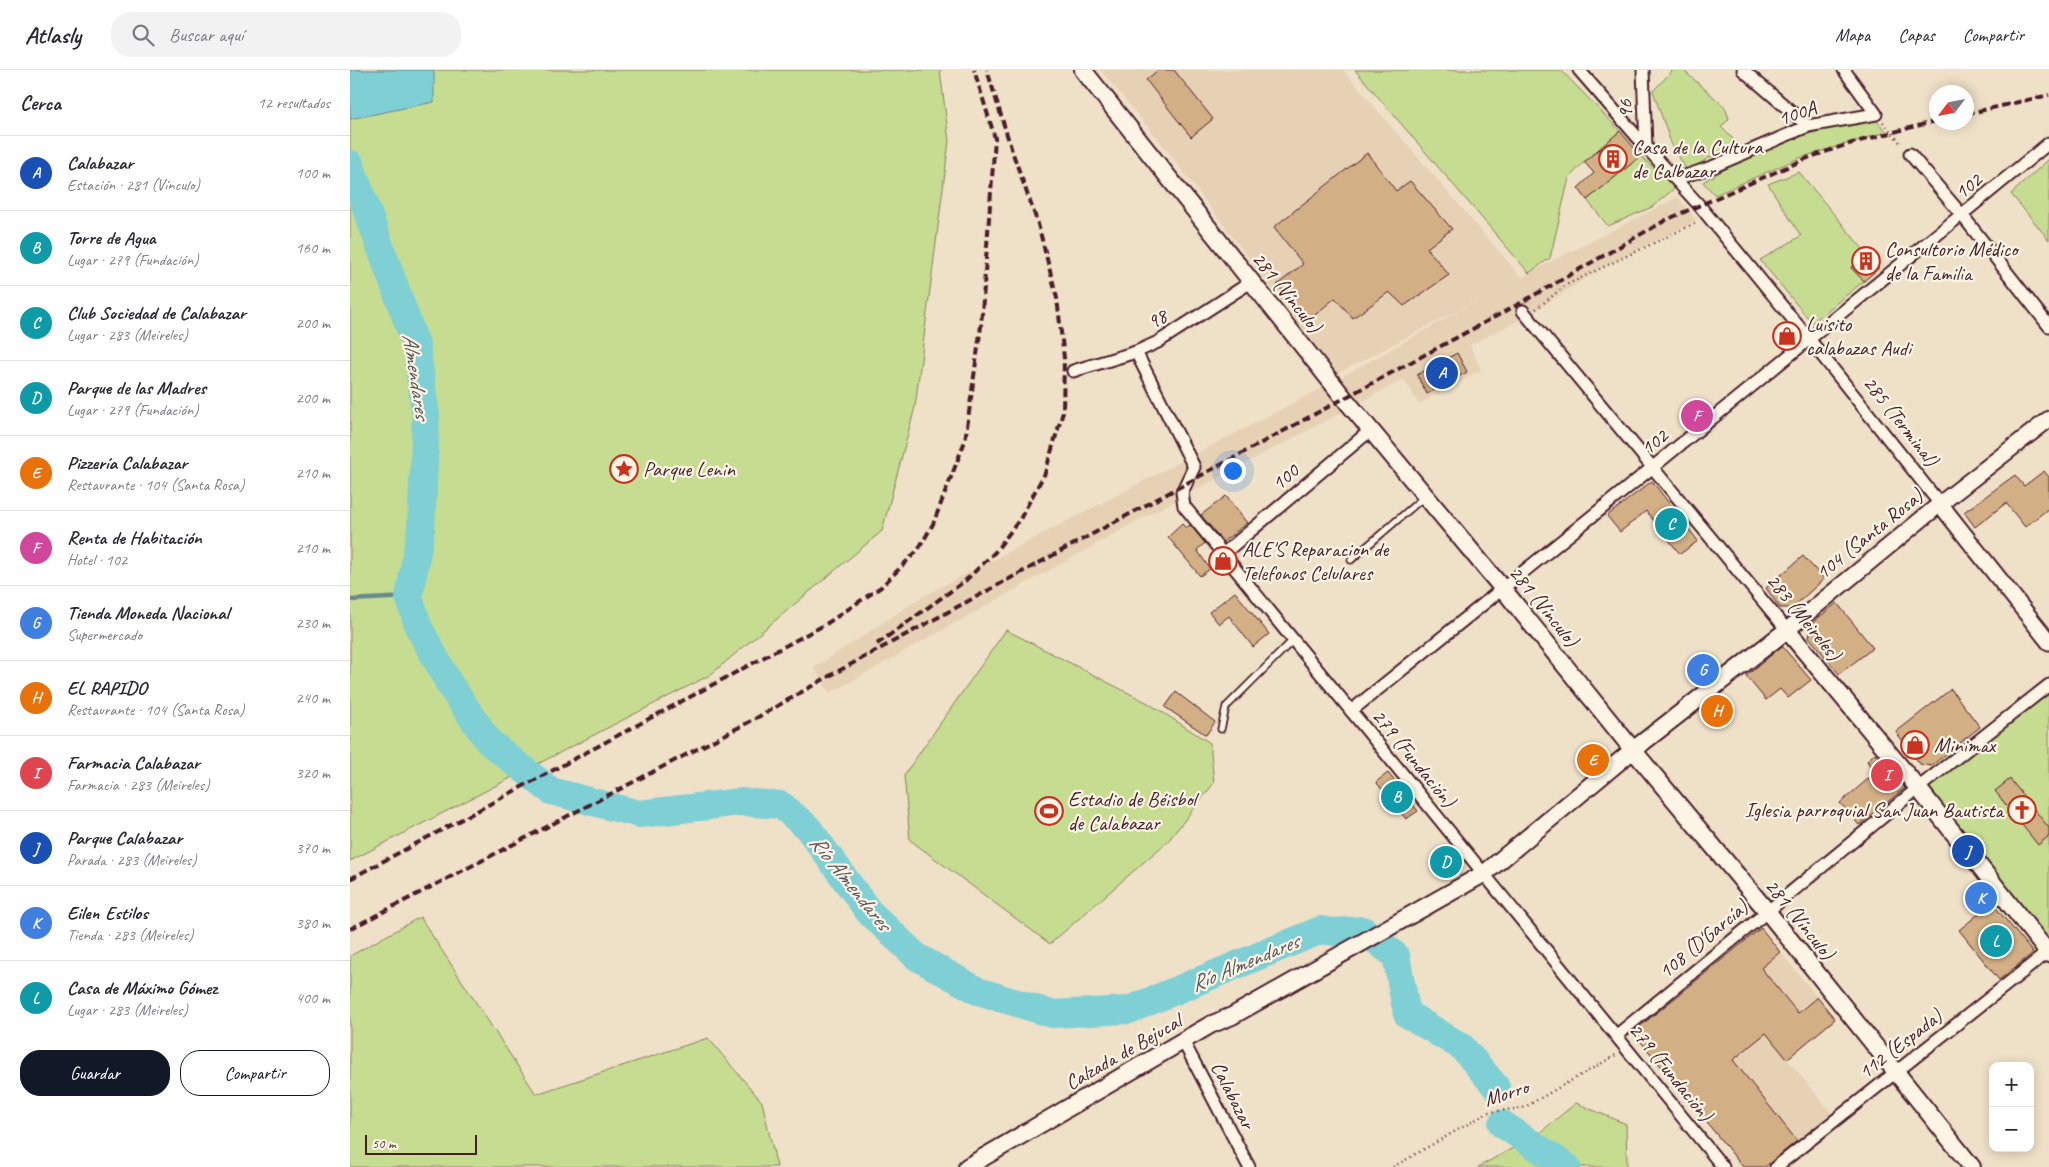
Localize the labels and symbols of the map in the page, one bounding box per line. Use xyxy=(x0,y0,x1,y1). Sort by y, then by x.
north arrow xyxy=(1929,85,1974,130)
street label: 100A xyxy=(1774,94,1821,131)
street label: 96 xyxy=(1612,99,1638,119)
place label: Casa de la Cultura de Calbazar xyxy=(1632,134,1764,184)
building icon: Casa de la Cultura de Calbazar xyxy=(1598,144,1628,174)
street label: 102 xyxy=(1949,166,1988,205)
place label: Consultorio Médico de la Familia xyxy=(1885,236,2020,286)
street label: 281 (Vínculo) xyxy=(1246,246,1328,339)
building icon: Consultorio Médico de la Familia xyxy=(1851,246,1881,276)
street label: 98 xyxy=(1142,302,1174,335)
place label: Luisito calabazas Audi xyxy=(1806,311,1914,361)
shop icon: Luisito calabazas Audi xyxy=(1772,321,1802,351)
water label: Almendares xyxy=(396,332,437,424)
pin: A xyxy=(1426,354,1458,392)
street label: 285 (Terminal) xyxy=(1858,371,1945,472)
pin: F xyxy=(1681,397,1713,435)
street label: 102 xyxy=(1635,422,1674,461)
place icon: Parque Lenin xyxy=(609,454,639,484)
place label: Parque Lenin xyxy=(643,456,735,482)
street label: 100 xyxy=(1266,457,1305,496)
your location xyxy=(1220,458,1246,484)
street label: 104 (Santa Rosa) xyxy=(1810,482,1929,585)
pin: C xyxy=(1655,505,1687,543)
place label: ALE'S Reparacion de Telefonos Celulares xyxy=(1242,536,1389,586)
shop icon: ALE'S Reparacion de Telefonos Celulares xyxy=(1208,546,1238,576)
street label: 281 (Vínculo) xyxy=(1503,560,1585,653)
street label: 283 (Meireles) xyxy=(1761,568,1848,667)
pin: G xyxy=(1687,651,1719,689)
pin: H xyxy=(1701,692,1733,730)
street label: 279 (Fundación) xyxy=(1366,704,1462,813)
shop icon: Minimax xyxy=(1900,730,1930,760)
place label: Minimax xyxy=(1934,732,1997,758)
pin: E xyxy=(1577,741,1609,779)
pin: I xyxy=(1871,756,1903,794)
pin: B xyxy=(1381,778,1413,816)
place label: Estadio de Béisbol de Calabazar xyxy=(1068,786,1200,836)
church icon: Iglesia parroquial San Juan Bautista xyxy=(2007,795,2037,825)
sports icon: Estadio de Béisbol de Calabazar xyxy=(1034,796,1064,826)
place label: Iglesia parroquial San Juan Bautista xyxy=(1745,797,2005,823)
water label: Río Almendares xyxy=(803,829,899,939)
pin: J xyxy=(1952,832,1984,870)
pin: D xyxy=(1430,843,1462,881)
street label: 281 (Vínculo) xyxy=(1759,873,1841,966)
pin: K xyxy=(1965,879,1997,917)
street label: 108 (D'García) xyxy=(1653,893,1754,984)
pin: L xyxy=(1980,922,2012,960)
water label: Río Almendares xyxy=(1186,926,1306,998)
street label: 112 (Espada) xyxy=(1853,1003,1948,1085)
street label: Calzada de Bejucal xyxy=(1060,1006,1189,1096)
street label: 279 (Fundación) xyxy=(1623,1018,1719,1127)
street label: Calabazar xyxy=(1205,1057,1262,1135)
street label: Morro xyxy=(1481,1073,1534,1112)
scale bar xyxy=(365,1132,478,1155)

